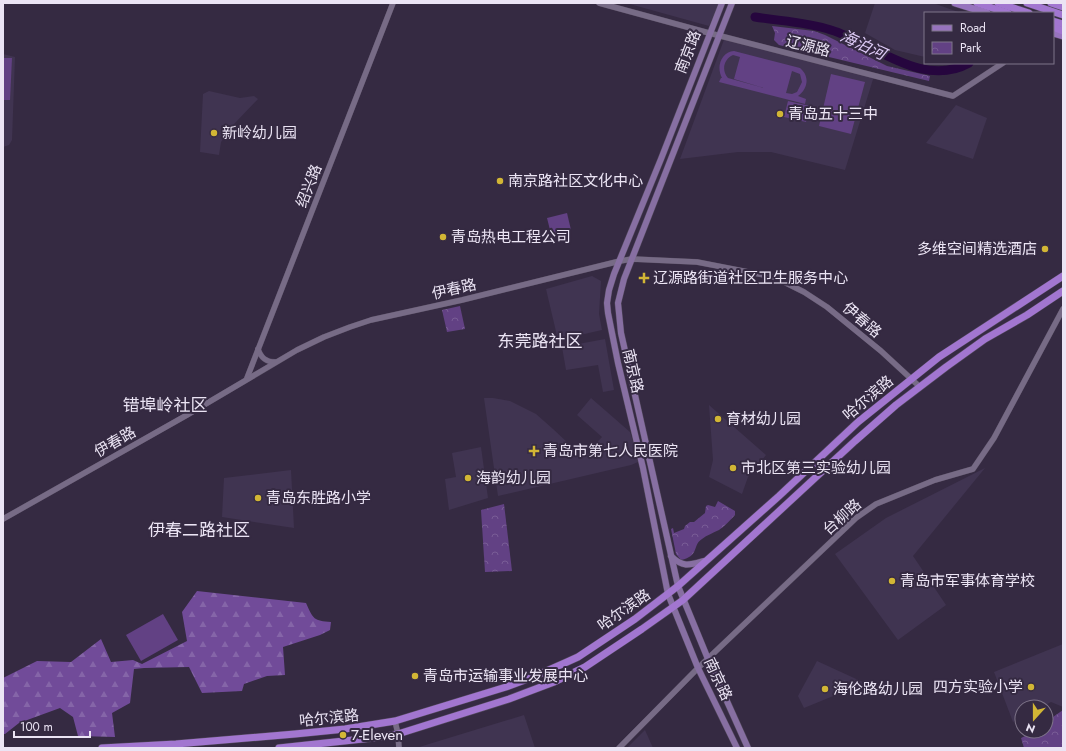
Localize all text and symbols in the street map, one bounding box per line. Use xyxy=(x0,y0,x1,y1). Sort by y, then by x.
legend xyxy=(924,12,1054,64)
text: Road xyxy=(960,19,986,37)
water label: 海泊河 xyxy=(836,24,892,67)
street label: 南京路 xyxy=(670,27,706,77)
street label: 辽源路 xyxy=(783,30,833,62)
text: Park xyxy=(960,39,982,57)
place label: 青岛五十三中 xyxy=(788,103,878,125)
marker: 青岛五十三中 xyxy=(775,109,785,119)
place label: 新岭幼儿园 xyxy=(222,122,297,144)
marker: 新岭幼儿园 xyxy=(209,128,219,138)
street label: 绍兴路 xyxy=(291,161,327,211)
place label: 南京路社区文化中心 xyxy=(508,170,643,192)
marker: 南京路社区文化中心 xyxy=(495,176,505,186)
place label: 青岛热电工程公司 xyxy=(451,226,571,248)
marker: 青岛热电工程公司 xyxy=(438,232,448,242)
place label: 多维空间精选酒店 xyxy=(917,238,1037,260)
marker: 多维空间精选酒店 xyxy=(1040,244,1050,254)
place label: 辽源路街道社区卫生服务中心 xyxy=(653,267,848,289)
marker: 辽源路街道社区卫生服务中心 xyxy=(638,272,650,284)
street label: 伊春路 xyxy=(430,273,478,305)
street label: 伊春路 xyxy=(838,297,886,343)
district label: 东莞路社区 xyxy=(498,329,583,353)
street label: 南京路 xyxy=(617,347,649,395)
street label: 哈尔滨路 xyxy=(838,370,898,426)
district label: 错埠岭社区 xyxy=(123,393,208,417)
place label: 育材幼儿园 xyxy=(726,408,801,430)
marker: 育材幼儿园 xyxy=(713,414,723,424)
street label: 伊春路 xyxy=(90,421,140,463)
place label: 青岛市第七人民医院 xyxy=(543,440,678,462)
marker: 青岛市第七人民医院 xyxy=(528,445,540,457)
place label: 市北区第三实验幼儿园 xyxy=(741,457,891,479)
marker: 市北区第三实验幼儿园 xyxy=(728,463,738,473)
place label: 海韵幼儿园 xyxy=(476,467,551,489)
marker: 海韵幼儿园 xyxy=(463,473,473,483)
place label: 青岛东胜路小学 xyxy=(266,487,371,509)
marker: 青岛东胜路小学 xyxy=(253,493,263,503)
street label: 台柳路 xyxy=(818,494,866,540)
district label: 伊春二路社区 xyxy=(148,518,250,542)
place label: 青岛市军事体育学校 xyxy=(900,570,1035,592)
marker: 青岛市军事体育学校 xyxy=(887,576,897,586)
street label: 哈尔滨路 xyxy=(593,584,655,636)
street label: 南京路 xyxy=(699,654,737,704)
place label: 青岛市运输事业发展中心 xyxy=(423,665,588,687)
marker: 青岛市运输事业发展中心 xyxy=(410,671,420,681)
place label: 四方实验小学 xyxy=(933,676,1023,698)
place label: 海伦路幼儿园 xyxy=(833,678,923,700)
marker: 四方实验小学 xyxy=(1026,682,1036,692)
marker: 海伦路幼儿园 xyxy=(820,684,830,694)
north arrow xyxy=(1014,699,1054,739)
street label: 哈尔滨路 xyxy=(298,704,360,732)
scale bar xyxy=(14,713,90,739)
text: 100 m xyxy=(20,718,53,736)
text: N xyxy=(1023,719,1037,737)
place label: 7-Eleven xyxy=(351,724,403,746)
marker: 7-Eleven xyxy=(338,730,348,740)

